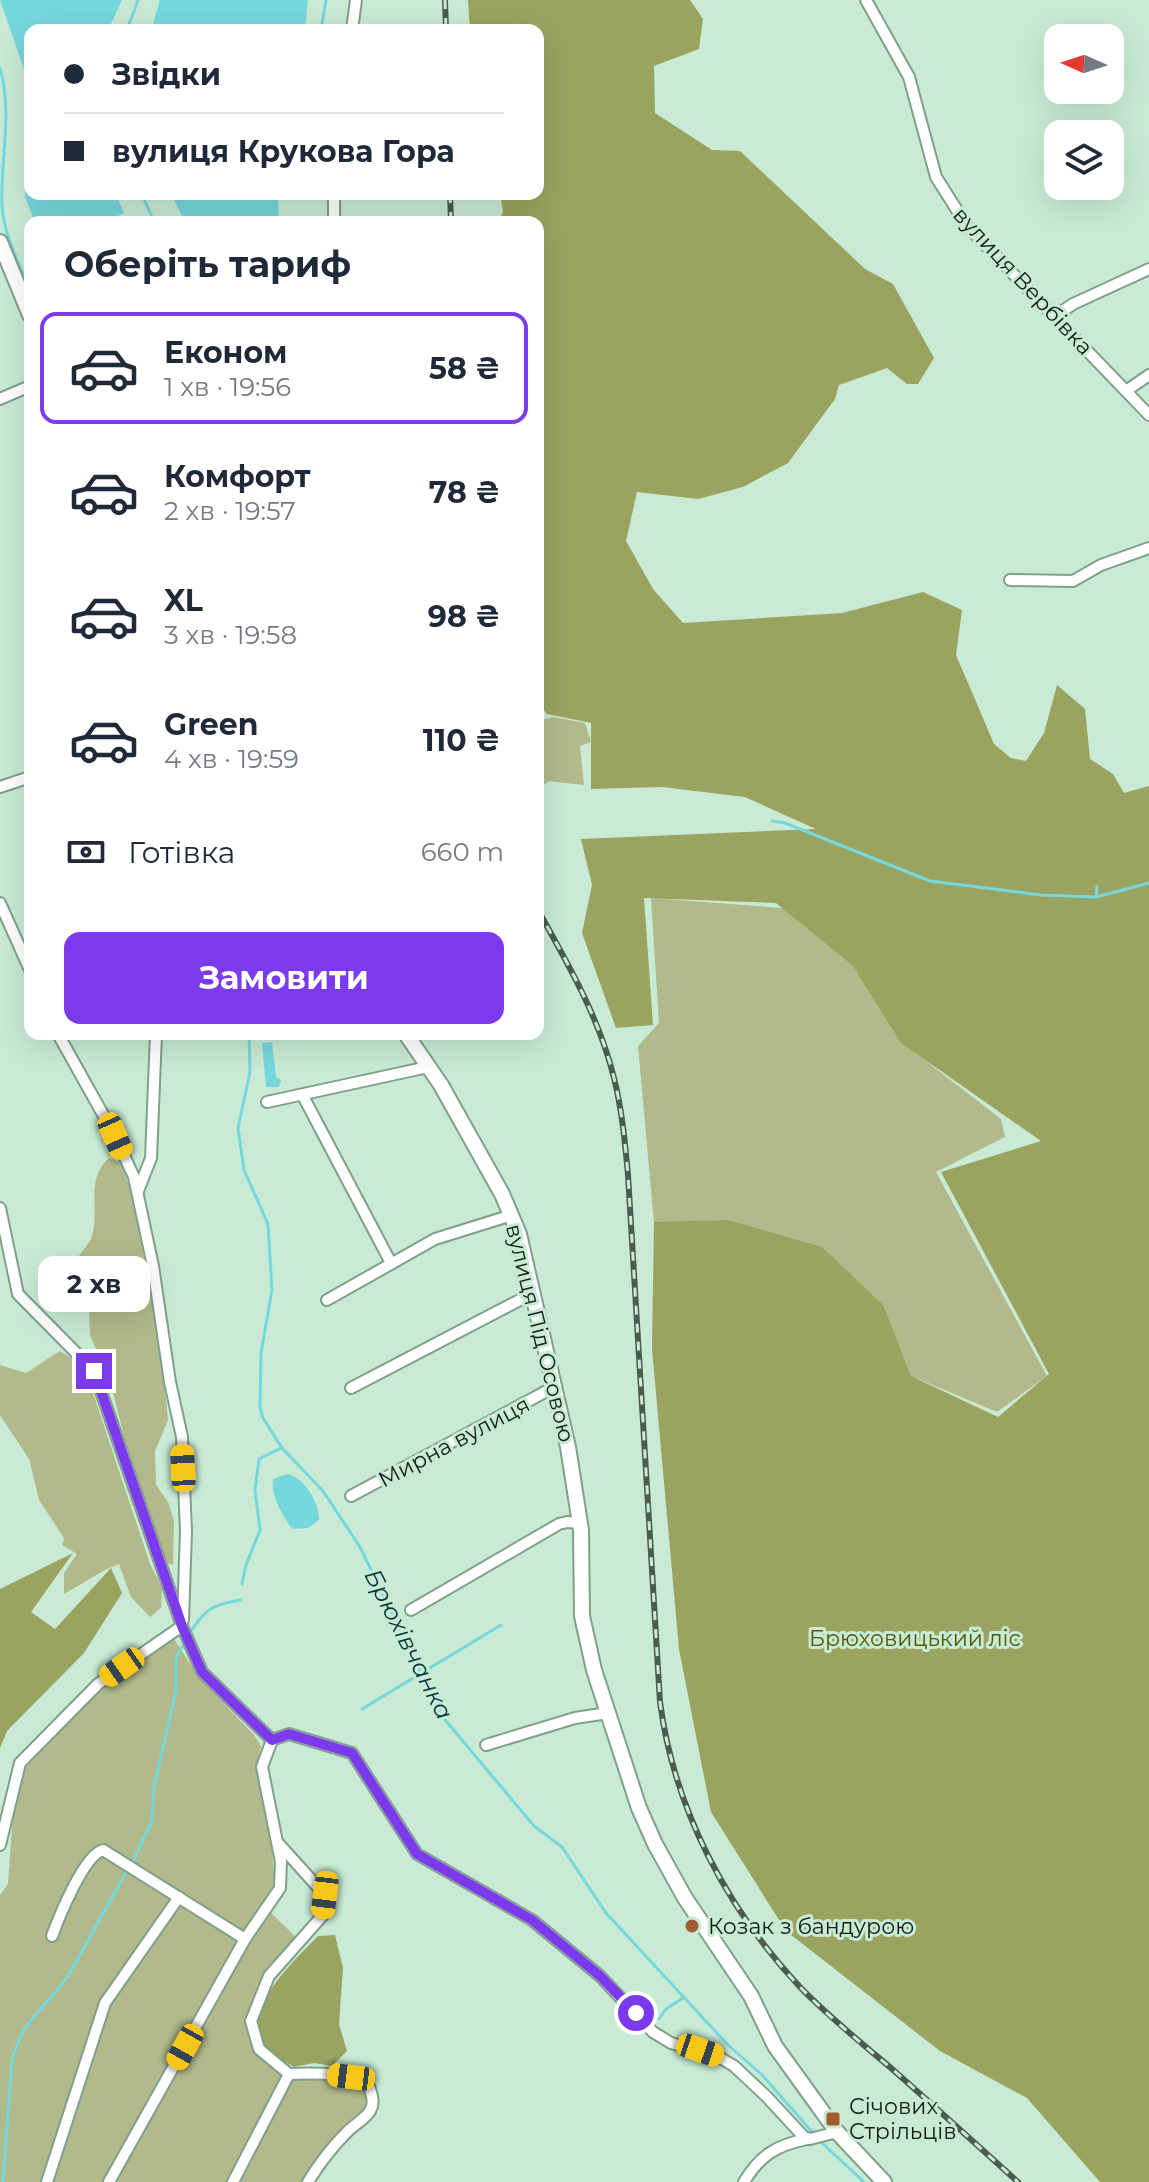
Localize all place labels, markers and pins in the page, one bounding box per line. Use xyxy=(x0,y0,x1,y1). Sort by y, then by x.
place label: Козак з бандурою xyxy=(708,1913,914,1940)
marker: Козак з бандурою xyxy=(683,1917,701,1935)
place label: Січових Стрільців xyxy=(849,2093,957,2145)
marker: Січових Стрільців xyxy=(824,2110,842,2128)

